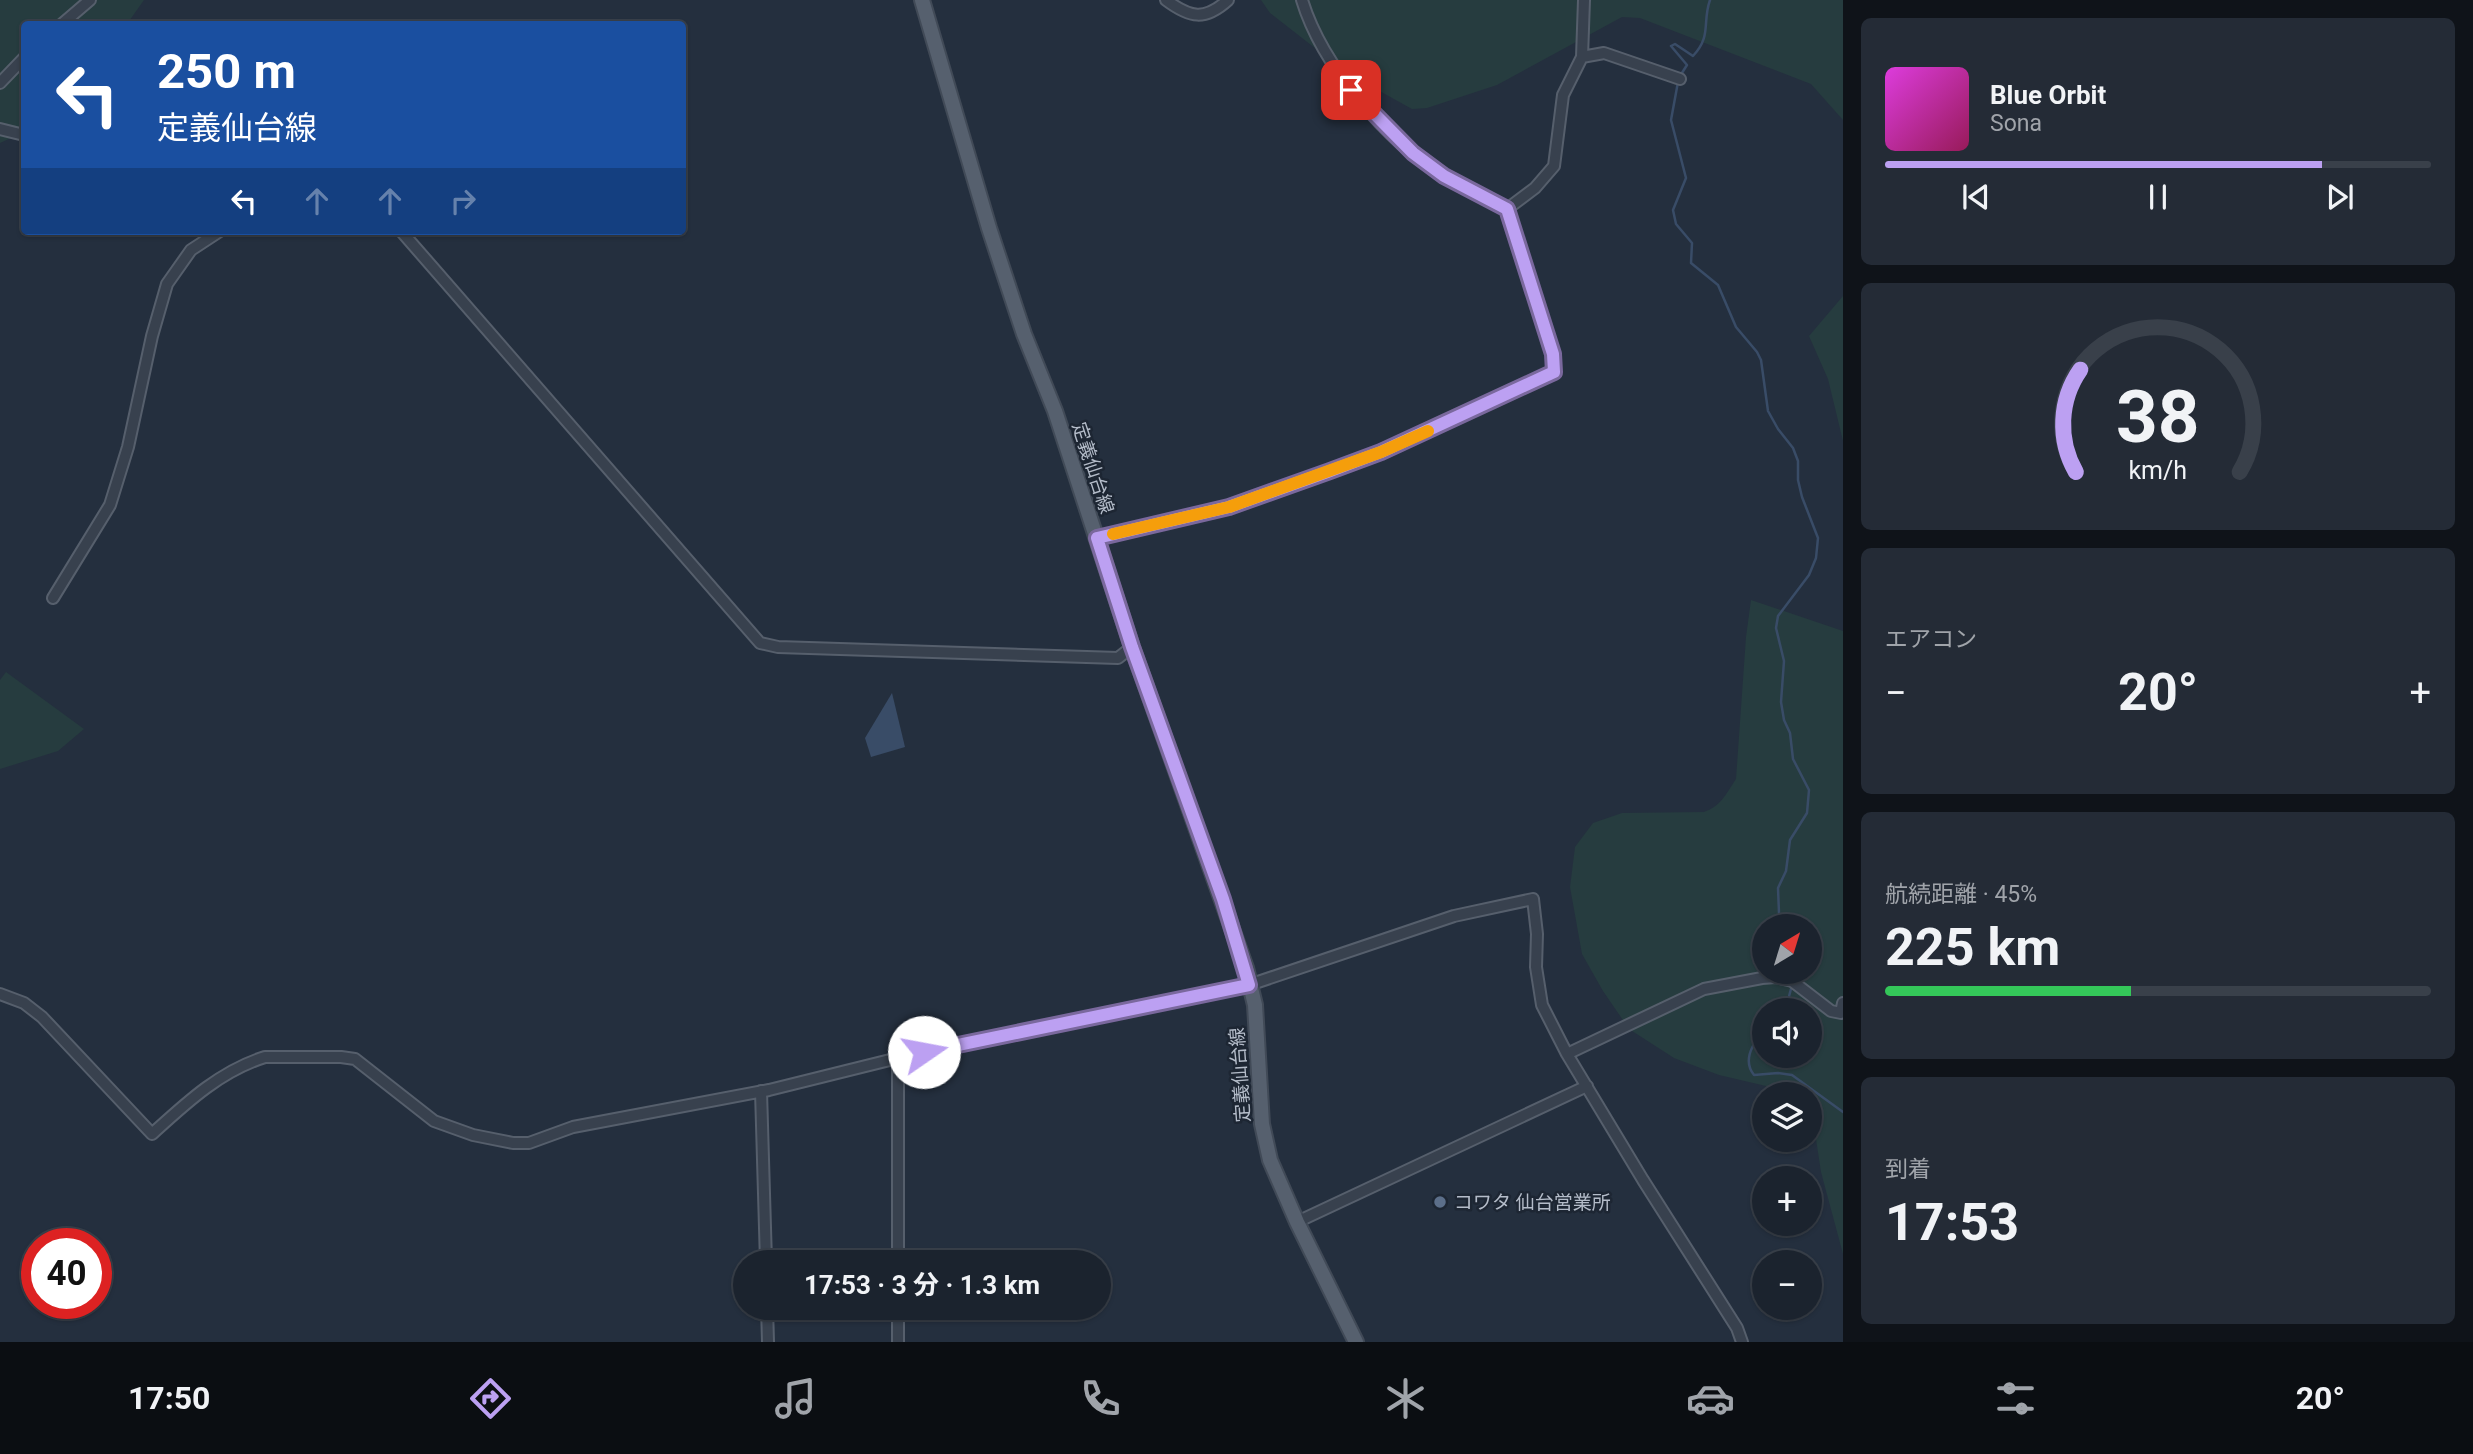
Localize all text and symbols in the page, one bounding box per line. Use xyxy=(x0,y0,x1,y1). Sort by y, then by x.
text: 250 m xyxy=(157,43,296,100)
icon: left xyxy=(42,49,133,140)
pin xyxy=(1321,60,1381,120)
icon: arrive xyxy=(1332,71,1370,109)
text: Blue Orbit xyxy=(1990,80,2106,110)
text: 定義仙台線 xyxy=(157,109,317,147)
text: Sona xyxy=(1990,110,2042,137)
icon: previous xyxy=(1957,178,1995,216)
icon: pause xyxy=(2139,178,2177,216)
icon: next xyxy=(2321,178,2359,216)
icon: left xyxy=(225,182,263,220)
icon: ahead xyxy=(298,182,336,220)
icon: ahead xyxy=(371,182,409,220)
icon: right xyxy=(444,182,482,220)
text: 38 xyxy=(2116,375,2200,461)
street label: 定義仙台線 xyxy=(1067,419,1119,517)
text: km/h xyxy=(2129,456,2187,485)
text: エアコン xyxy=(1885,626,1977,653)
text: 20° xyxy=(2118,662,2198,723)
text: − xyxy=(1885,671,1907,715)
text: + xyxy=(2409,671,2431,715)
text: 航続距離 · 45% xyxy=(1885,881,2037,908)
north arrow xyxy=(1752,914,1822,984)
map controls xyxy=(1752,914,1822,1320)
text: 225 km xyxy=(1885,917,2060,978)
button: sound xyxy=(1752,998,1822,1068)
position arrow xyxy=(887,1015,961,1089)
street label: 定義仙台線 xyxy=(1225,1027,1255,1123)
button: layers xyxy=(1752,1082,1822,1152)
text: 到着 xyxy=(1885,1156,1931,1183)
button: + xyxy=(1752,1166,1822,1236)
place label: コワタ 仙台営業所 xyxy=(1454,1191,1611,1214)
text: 17:53 xyxy=(1885,1192,2019,1253)
marker: コワタ 仙台営業所 xyxy=(1432,1194,1448,1210)
speed limit sign: 40 xyxy=(21,1228,112,1319)
button: − xyxy=(1752,1250,1822,1320)
text: 17:53 · 3 分 · 1.3 km xyxy=(804,1270,1040,1300)
icon: directions xyxy=(466,1374,515,1423)
icon: music xyxy=(771,1374,820,1423)
icon: phone xyxy=(1076,1374,1125,1423)
icon: climate xyxy=(1381,1374,1430,1423)
icon: car xyxy=(1686,1374,1735,1423)
icon: filters xyxy=(1991,1374,2040,1423)
text: 17:50 xyxy=(128,1379,210,1417)
text: 20° xyxy=(2296,1379,2345,1417)

